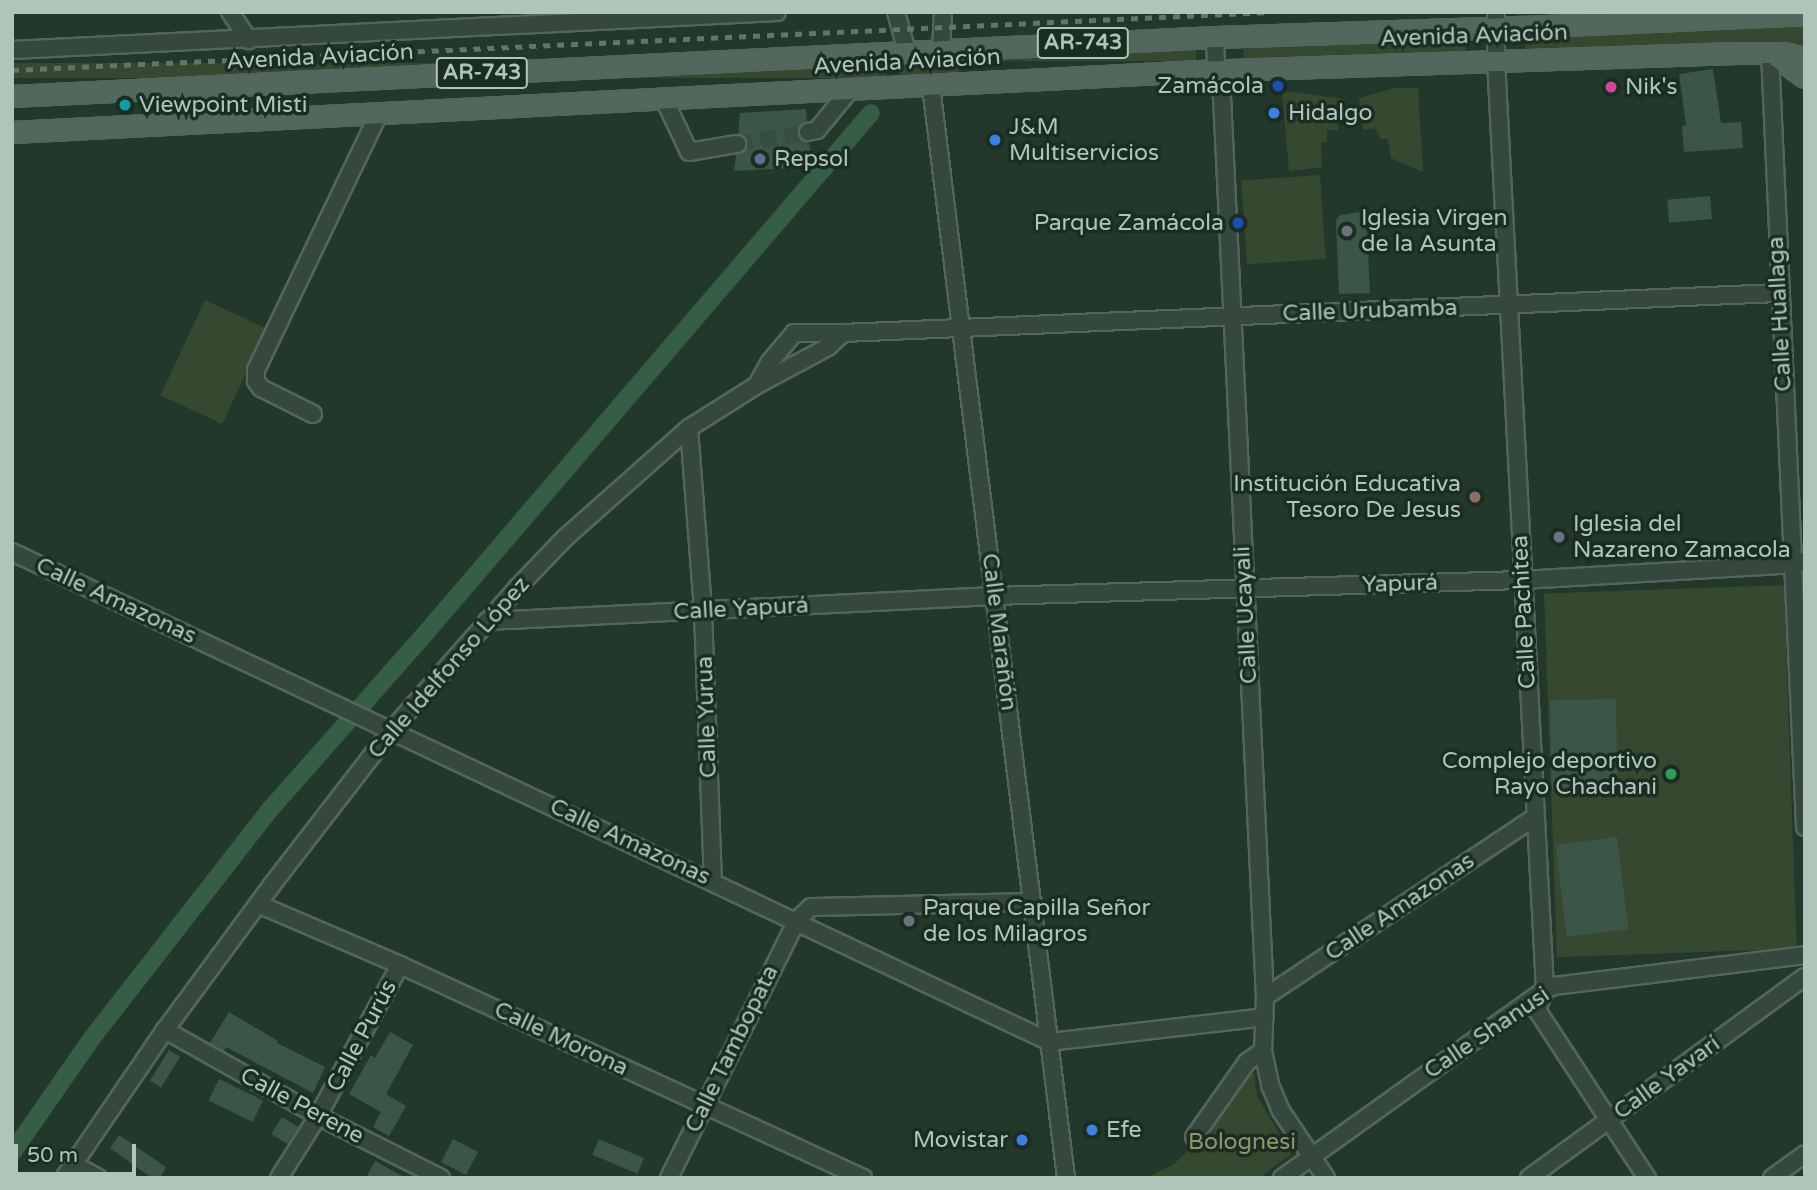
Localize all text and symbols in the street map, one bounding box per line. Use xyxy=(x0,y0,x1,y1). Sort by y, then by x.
street label: Avenida Aviación xyxy=(1380,19,1568,53)
road number: AR-743 xyxy=(1036,26,1130,60)
street label: Avenida Aviación xyxy=(226,38,414,76)
street label: Avenida Aviación xyxy=(813,43,1001,81)
road number: AR-743 xyxy=(435,56,529,90)
place label: Zamácola xyxy=(1158,72,1264,100)
place label: Nik's xyxy=(1625,73,1678,101)
marker: Zamácola xyxy=(1270,78,1286,94)
marker: Nik's xyxy=(1603,79,1619,95)
place label: Viewpoint Misti xyxy=(139,91,307,119)
marker: Viewpoint Misti xyxy=(117,97,133,113)
place label: Hidalgo xyxy=(1288,99,1373,127)
marker: Hidalgo xyxy=(1266,105,1282,121)
place label: J&M Multiservicios xyxy=(1009,113,1159,167)
marker: J&M Multiservicios xyxy=(987,132,1003,148)
place label: Repsol xyxy=(774,145,849,173)
marker: Repsol xyxy=(752,151,768,167)
place label: Iglesia Virgen de la Asunta xyxy=(1361,204,1508,258)
place label: Parque Zamácola xyxy=(1034,209,1224,237)
marker: Parque Zamácola xyxy=(1230,215,1246,231)
marker: Iglesia Virgen de la Asunta xyxy=(1339,223,1355,239)
street label: Calle Huallaga xyxy=(1762,236,1798,392)
street label: Calle Urubamba xyxy=(1282,294,1458,328)
place label: Institución Educativa Tesoro De Jesus xyxy=(1233,470,1461,524)
marker: Institución Educativa Tesoro De Jesus xyxy=(1467,489,1483,505)
place label: Iglesia del Nazareno Zamacola xyxy=(1573,510,1791,564)
marker: Iglesia del Nazareno Zamacola xyxy=(1551,529,1567,545)
street label: Calle Pachitea xyxy=(1506,535,1542,689)
street label: Calle Ucayali xyxy=(1229,545,1263,685)
street label: Calle Amazonas xyxy=(31,552,201,650)
street label: Calle Marañón xyxy=(976,552,1022,712)
street label: Yapurá xyxy=(1362,569,1438,599)
street label: Calle Idelfonso López xyxy=(362,571,536,765)
street label: Calle Yapurá xyxy=(673,592,809,626)
street label: Calle Yurua xyxy=(691,655,723,779)
place label: Complejo deportivo Rayo Chachani xyxy=(1442,747,1657,801)
marker: Complejo deportivo Rayo Chachani xyxy=(1663,766,1679,782)
street label: Calle Amazonas xyxy=(545,793,715,891)
street label: Calle Amazonas xyxy=(1320,847,1480,967)
place label: Parque Capilla Señor de los Milagros xyxy=(923,894,1150,948)
marker: Parque Capilla Señor de los Milagros xyxy=(901,913,917,929)
street label: Calle Tambopata xyxy=(679,961,785,1137)
street label: Calle Purús xyxy=(321,975,403,1097)
street label: Calle Shanusi xyxy=(1419,981,1555,1085)
street label: Calle Morona xyxy=(490,996,632,1082)
street label: Calle Yavarí xyxy=(1609,1030,1725,1126)
street label: Calle Perene xyxy=(235,1062,369,1150)
place label: Efe xyxy=(1106,1116,1142,1144)
marker: Efe xyxy=(1084,1122,1100,1138)
place label: Movistar xyxy=(913,1126,1008,1154)
park label: Bolognesi xyxy=(1188,1128,1296,1156)
scale bar xyxy=(18,1130,140,1174)
marker: Movistar xyxy=(1014,1132,1030,1148)
text: 50 m xyxy=(27,1143,78,1168)

